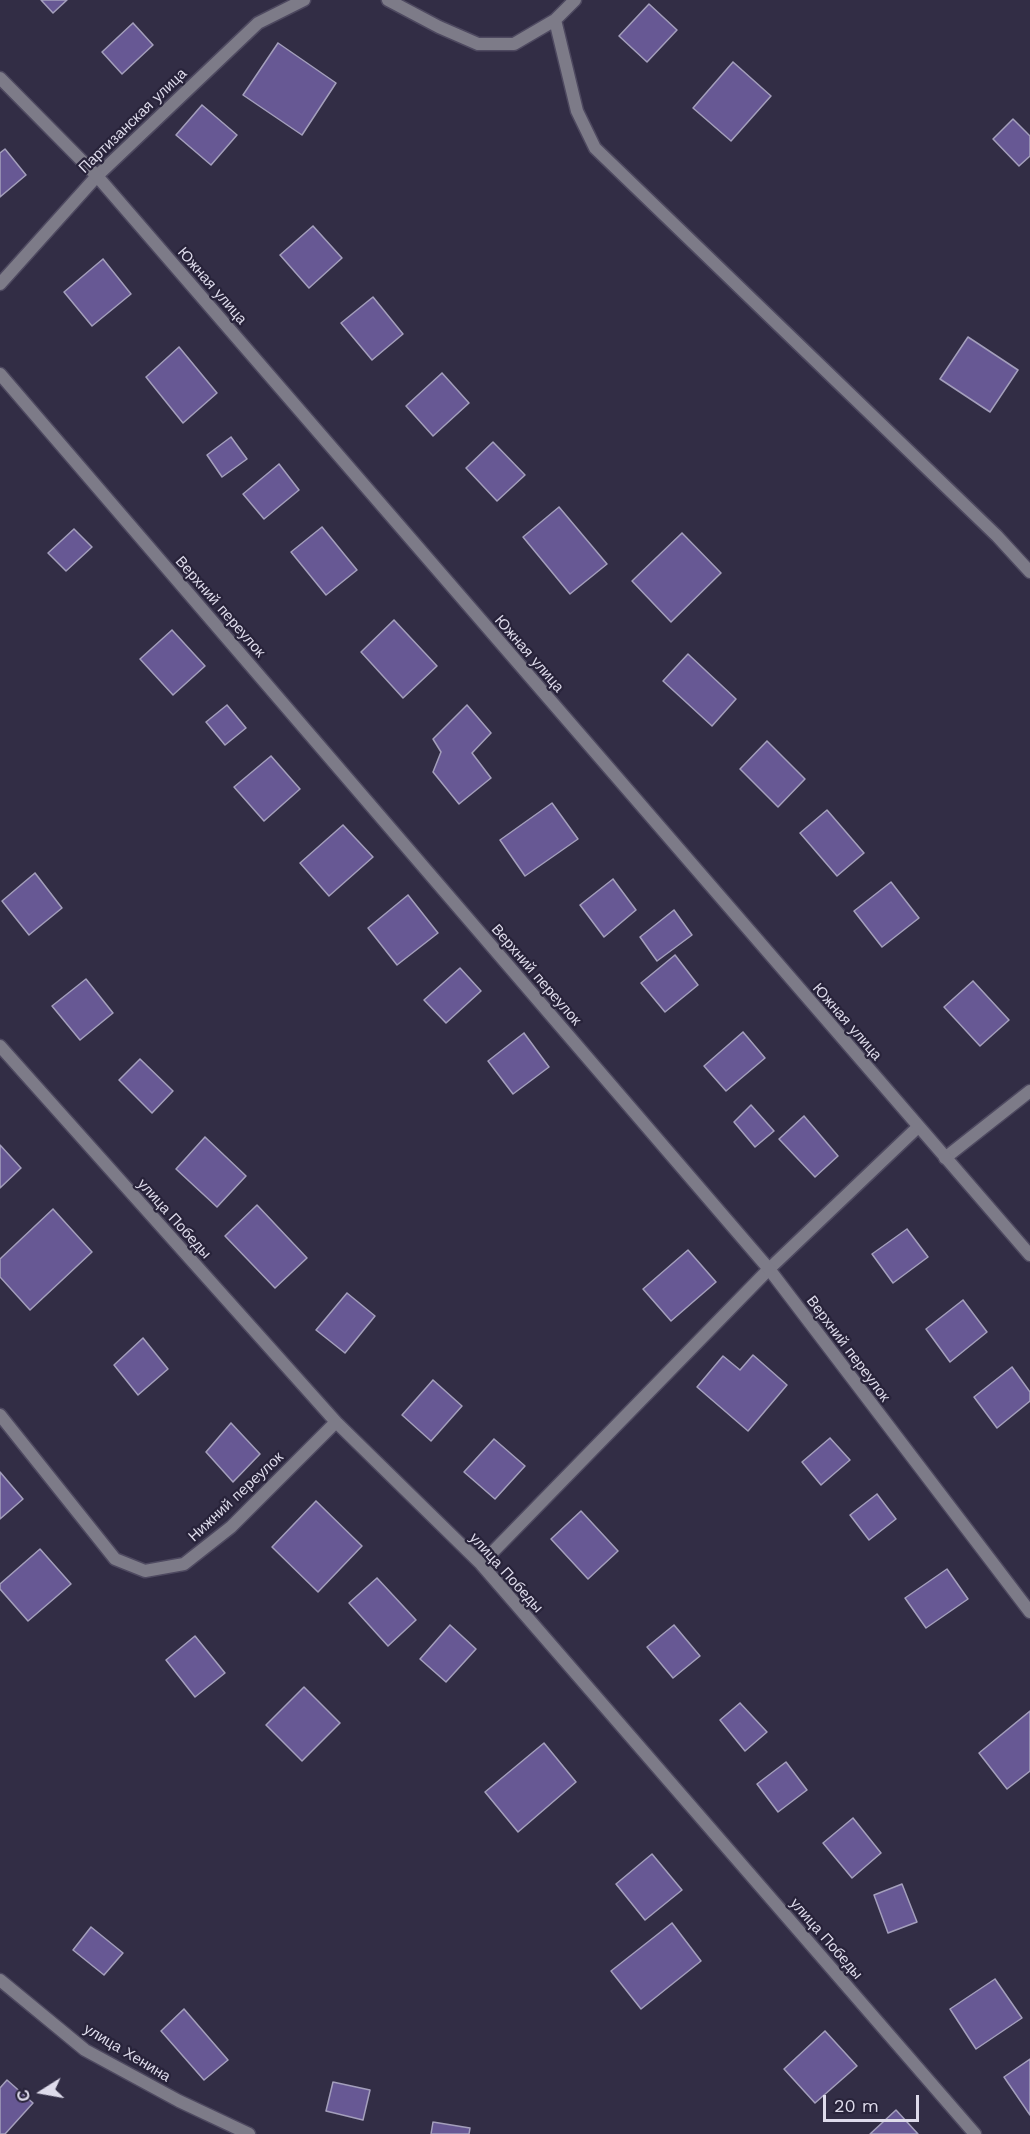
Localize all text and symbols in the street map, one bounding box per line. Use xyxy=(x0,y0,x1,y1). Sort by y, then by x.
street label: Партизанская улица xyxy=(75,65,191,177)
street label: Южная улица xyxy=(174,244,250,328)
street label: Верхний переулок xyxy=(171,553,269,661)
street label: Южная улица xyxy=(491,612,567,696)
street label: Верхний переулок xyxy=(487,921,585,1029)
street label: Южная улица xyxy=(809,980,885,1064)
street label: улица Победы xyxy=(133,1175,215,1263)
street label: Верхний переулок xyxy=(802,1292,894,1406)
street label: Нижний переулок xyxy=(185,1448,287,1546)
street label: улица Победы xyxy=(465,1529,547,1617)
street label: улица Победы xyxy=(786,1895,866,1983)
street label: улица Хенина xyxy=(80,2020,174,2086)
north arrow xyxy=(12,2062,72,2122)
scale bar xyxy=(826,2083,922,2121)
text: С xyxy=(13,2088,34,2103)
text: 20 m xyxy=(834,2095,879,2116)

